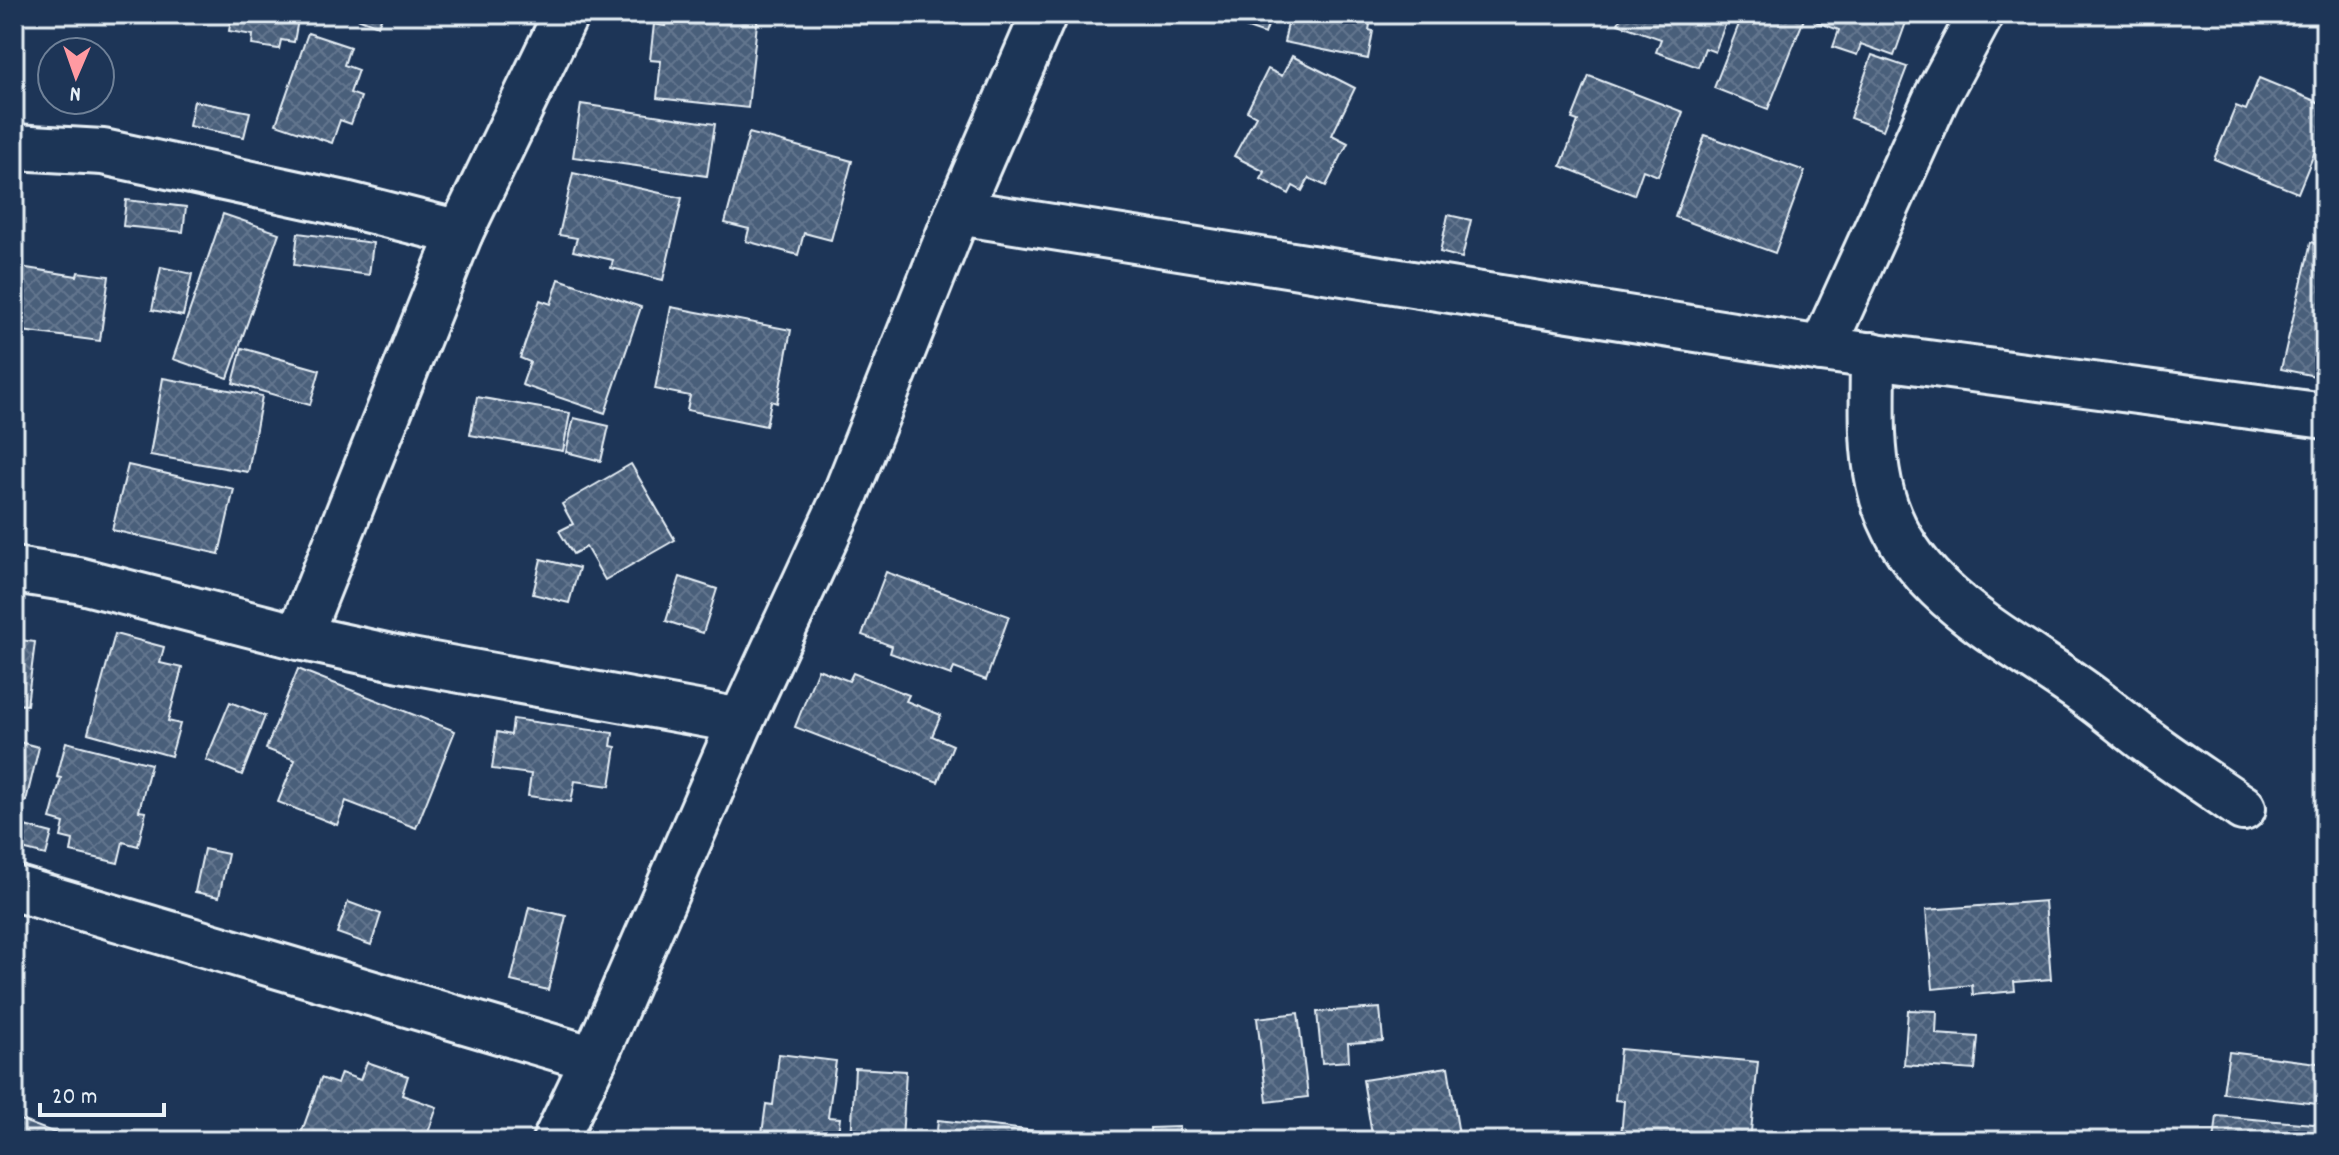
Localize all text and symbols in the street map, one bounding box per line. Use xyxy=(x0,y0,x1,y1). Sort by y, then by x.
north arrow xyxy=(36,36,116,116)
text: N xyxy=(69,77,81,108)
scale bar xyxy=(40,1067,164,1117)
text: 20 m xyxy=(52,1081,98,1115)

